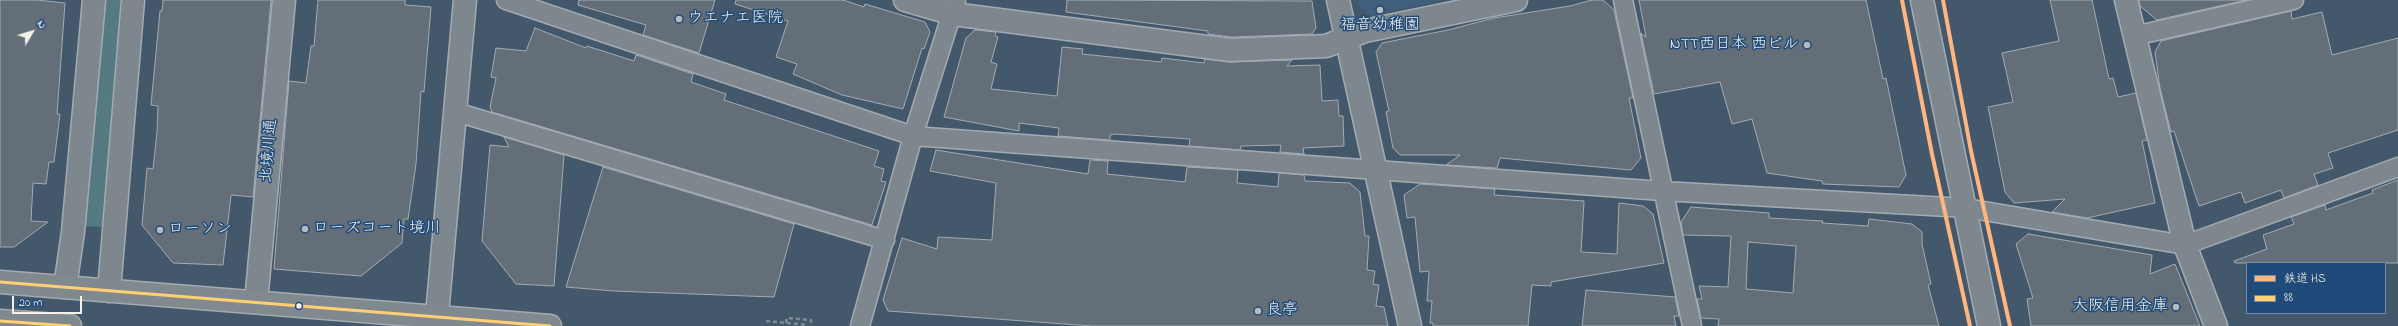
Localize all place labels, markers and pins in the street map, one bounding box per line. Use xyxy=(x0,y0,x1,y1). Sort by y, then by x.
marker: 福音幼稚園 xyxy=(1375,5,1385,15)
place label: ウエナエ医院 xyxy=(687,9,783,29)
marker: ウエナエ医院 xyxy=(674,14,684,24)
place label: 福音幼稚園 xyxy=(1340,16,1420,36)
place label: NTT西日本 西ビル xyxy=(1670,35,1799,55)
marker: NTT西日本 西ビル xyxy=(1802,40,1812,50)
place label: ローズコート境川 xyxy=(313,219,441,239)
place label: ローソン xyxy=(168,220,232,240)
marker: ローズコート境川 xyxy=(300,224,310,234)
marker: ローソン xyxy=(155,225,165,235)
place label: 大阪信用金庫 xyxy=(2072,297,2168,317)
unlabelled marker xyxy=(294,301,304,311)
place label: 良亭 xyxy=(1266,301,1298,321)
marker: 大阪信用金庫 xyxy=(2171,302,2181,312)
marker: 良亭 xyxy=(1253,306,1263,316)

